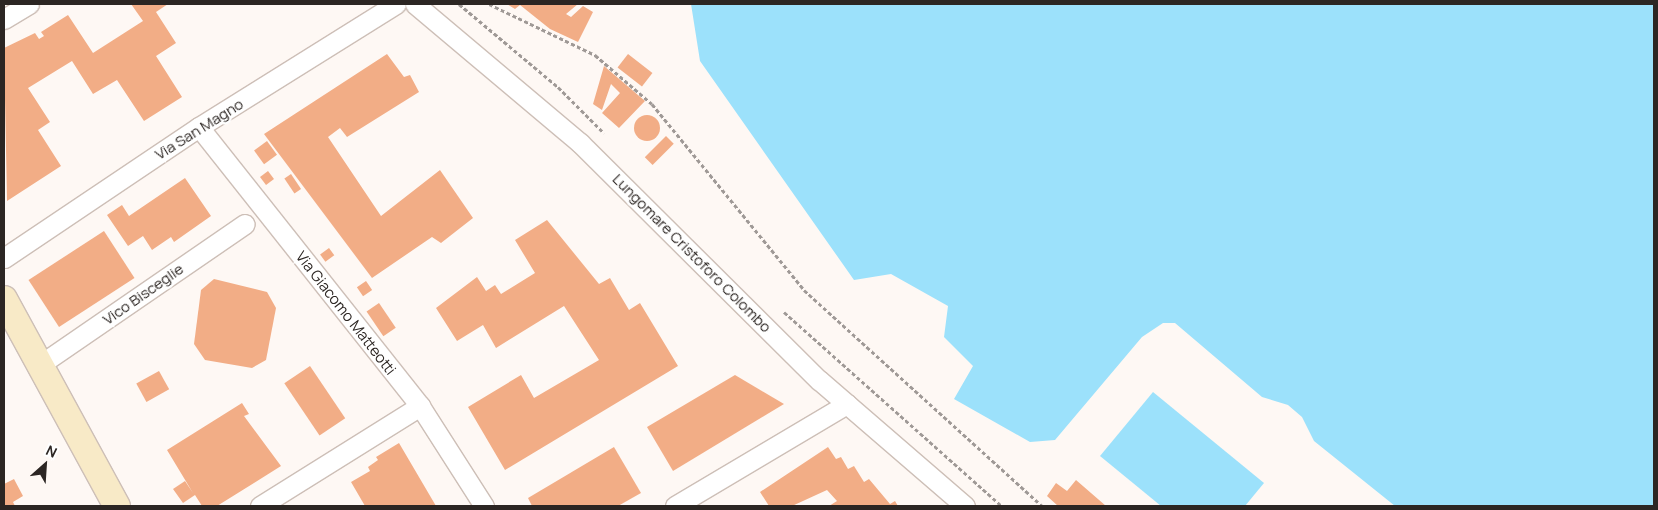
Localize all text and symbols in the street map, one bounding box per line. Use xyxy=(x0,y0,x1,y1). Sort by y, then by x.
street label: Via San Magno xyxy=(152,95,246,163)
street label: Lungomare Cristoforo Colombo xyxy=(609,170,775,336)
street label: Via Giacomo Matteotti xyxy=(292,248,400,378)
street label: Vico Bisceglie xyxy=(99,260,187,328)
north arrow xyxy=(20,440,70,490)
text: N xyxy=(43,440,60,462)

